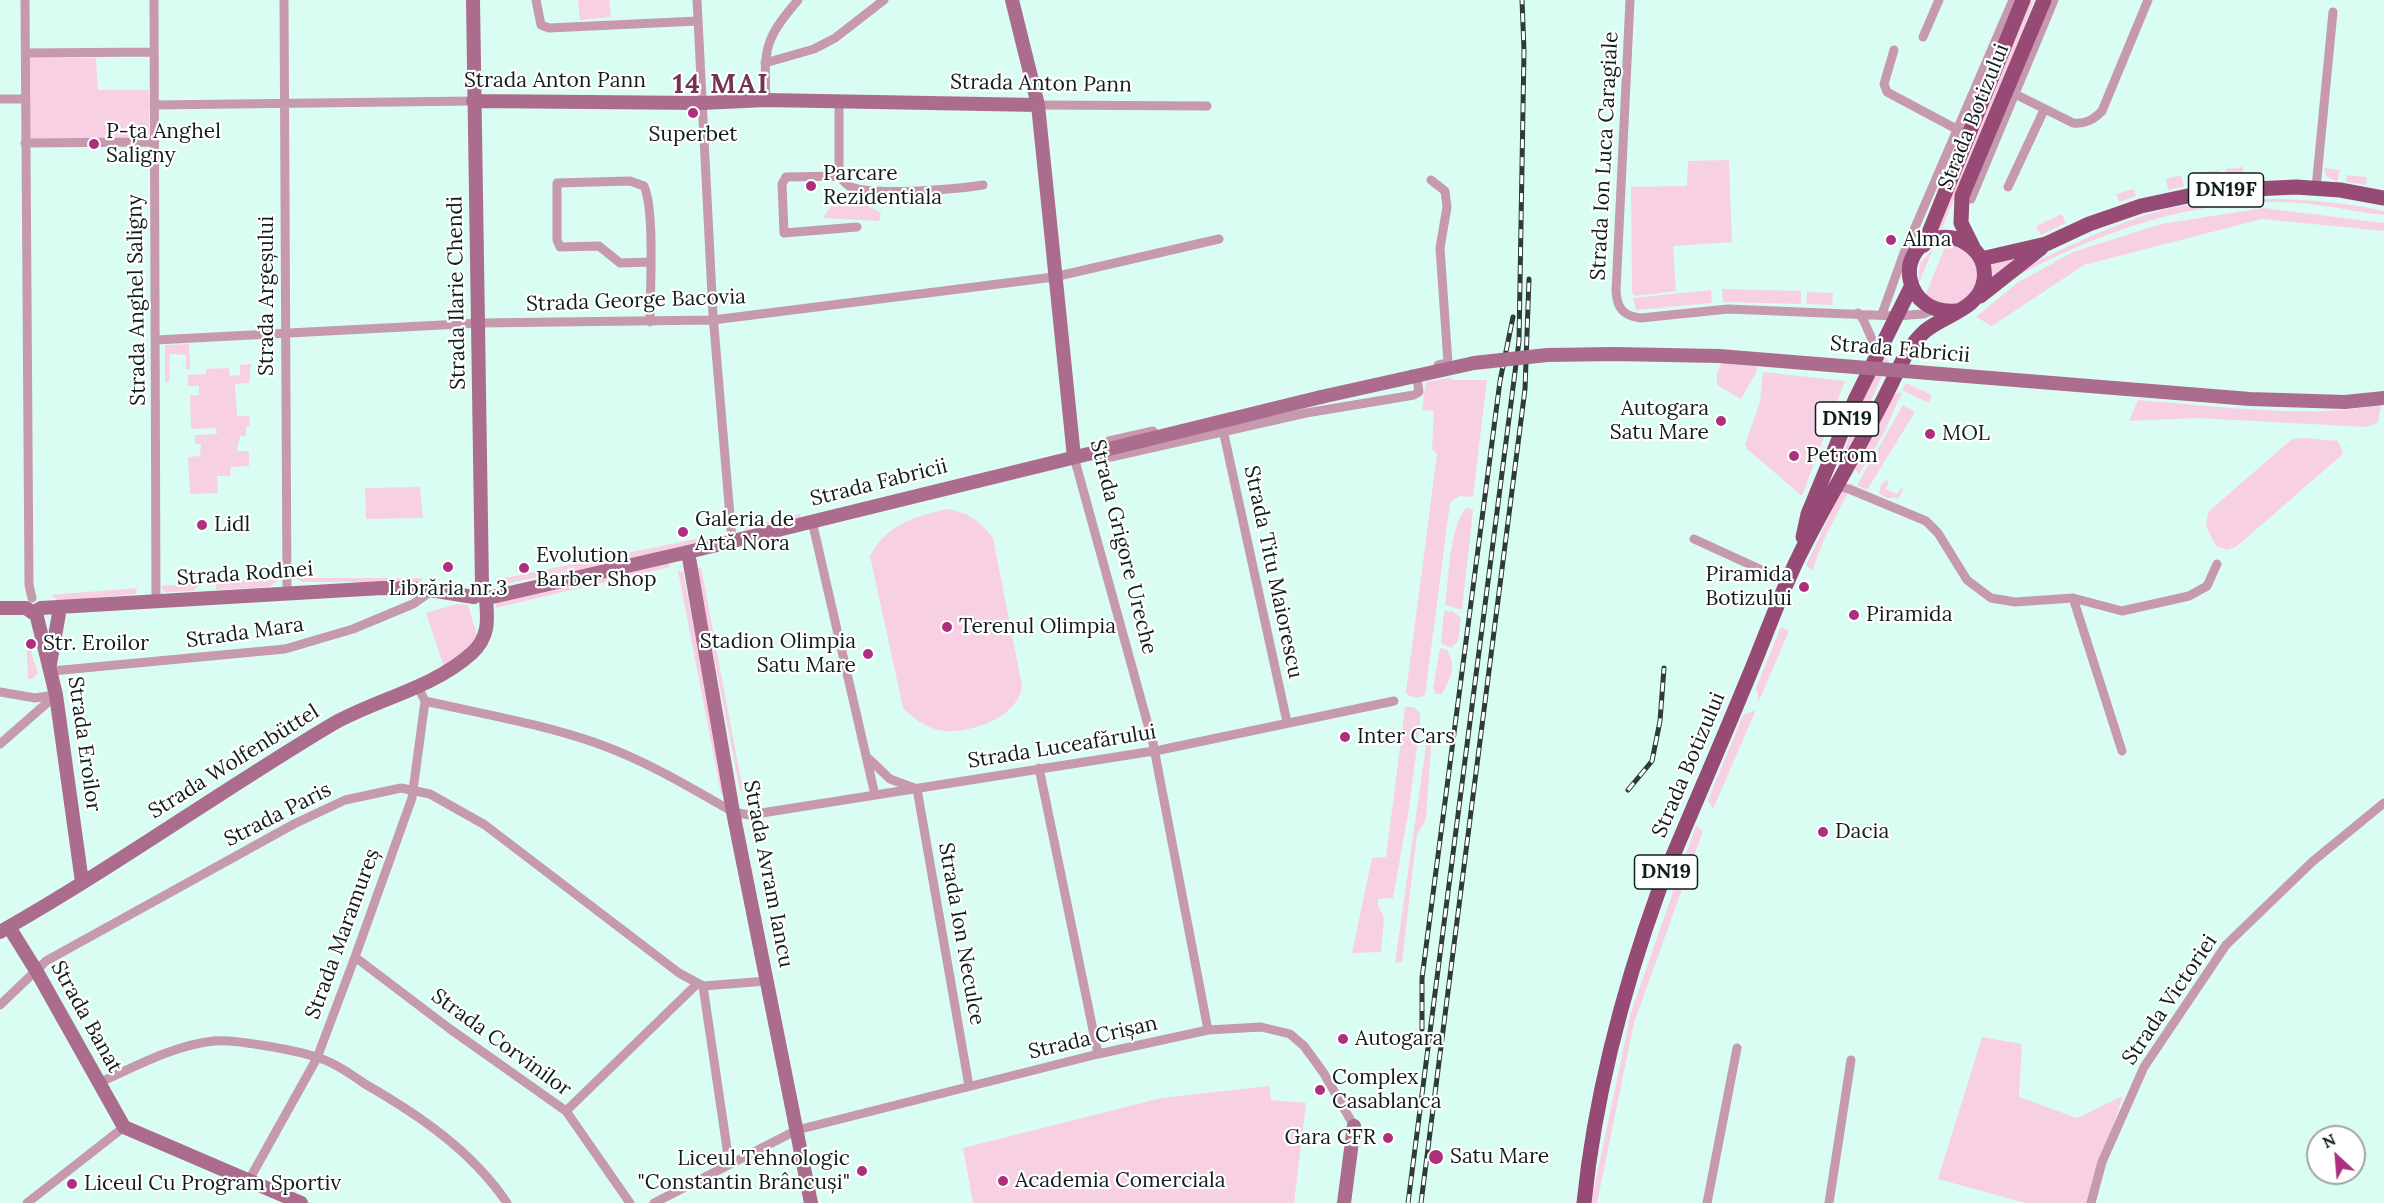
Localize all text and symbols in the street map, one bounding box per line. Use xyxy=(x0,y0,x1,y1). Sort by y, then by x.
street label: Strada Ion Luca Caragiale xyxy=(1586,31,1624,281)
street label: Strada Botizului xyxy=(1933,40,2015,194)
street label: Strada Anton Pann xyxy=(464,68,646,94)
district label: 14 MAI xyxy=(673,69,769,101)
street label: Strada Anton Pann xyxy=(950,70,1132,98)
marker: Superbet xyxy=(686,106,700,120)
place label: P-ța Anghel Saligny xyxy=(106,119,221,169)
place label: Superbet xyxy=(649,122,737,148)
marker: P-ța Anghel Saligny xyxy=(87,137,101,151)
place label: Parcare Rezidentiala xyxy=(823,161,942,211)
road number: DN19F xyxy=(2188,173,2264,207)
marker: Parcare Rezidentiala xyxy=(804,179,818,193)
street label: Strada Anghel Saligny xyxy=(123,194,151,406)
street label: Strada Ilarie Chendi xyxy=(443,196,471,390)
street label: Strada Argeșului xyxy=(254,216,280,376)
place label: Alma xyxy=(1903,227,1951,253)
marker: Alma xyxy=(1884,233,1898,247)
street label: Strada George Bacovia xyxy=(526,285,746,317)
street label: Strada Fabricii xyxy=(1829,331,1971,369)
place label: Autogara Satu Mare xyxy=(1610,396,1709,446)
road number: DN19 xyxy=(1816,402,1878,436)
marker: Autogara Satu Mare xyxy=(1714,414,1728,428)
place label: MOL xyxy=(1942,421,1990,447)
marker: MOL xyxy=(1923,427,1937,441)
street label: Strada Grigore Ureche xyxy=(1084,437,1162,657)
place label: Petrom xyxy=(1806,443,1878,469)
marker: Petrom xyxy=(1787,449,1801,463)
street label: Strada Fabricii xyxy=(808,454,950,512)
street label: Strada Titu Maiorescu xyxy=(1238,463,1308,681)
place label: Galeria de Artă Nora xyxy=(695,507,794,557)
place label: Lidl xyxy=(214,512,250,538)
marker: Lidl xyxy=(195,518,209,532)
marker: Galeria de Artă Nora xyxy=(676,525,690,539)
place label: Evolution Barber Shop xyxy=(536,543,656,593)
street label: Strada Rodnei xyxy=(176,557,314,591)
marker: Librăria nr.3 xyxy=(441,560,455,574)
marker: Evolution Barber Shop xyxy=(517,561,531,575)
place label: Piramida Botizului xyxy=(1705,562,1792,612)
place label: Librăria nr.3 xyxy=(388,576,508,602)
marker: Piramida Botizului xyxy=(1797,580,1811,594)
place label: Piramida xyxy=(1866,602,1952,628)
marker: Piramida xyxy=(1847,608,1861,622)
street label: Strada Mara xyxy=(185,612,305,654)
place label: Terenul Olimpia xyxy=(959,614,1116,640)
marker: Terenul Olimpia xyxy=(940,620,954,634)
place label: Stadion Olimpia Satu Mare xyxy=(700,629,856,679)
place label: Str. Eroilor xyxy=(43,631,149,657)
marker: Str. Eroilor xyxy=(24,637,38,651)
marker: Stadion Olimpia Satu Mare xyxy=(861,647,875,661)
street label: Strada Eroilor xyxy=(62,675,106,813)
street label: Strada Botizului xyxy=(1647,689,1731,841)
street label: Strada Wolfenbüttel xyxy=(144,699,324,825)
street label: Strada Luceafărului xyxy=(966,720,1158,774)
place label: Inter Cars xyxy=(1357,724,1455,750)
marker: Inter Cars xyxy=(1338,730,1352,744)
street label: Strada Paris xyxy=(220,777,336,853)
street label: Strada Avram Iancu xyxy=(737,778,799,970)
place label: Dacia xyxy=(1835,819,1889,845)
marker: Dacia xyxy=(1816,825,1830,839)
street label: Strada Ion Neculce xyxy=(933,841,989,1027)
street label: Strada Maramureș xyxy=(300,845,386,1023)
road number: DN19 xyxy=(1634,855,1698,889)
street label: Strada Victoriei xyxy=(2117,930,2223,1070)
street label: Strada Banat xyxy=(45,957,127,1077)
street label: Strada Corvinilor xyxy=(426,984,576,1102)
street label: Strada Crișan xyxy=(1026,1011,1160,1065)
place label: Autogara xyxy=(1355,1026,1443,1052)
marker: Autogara xyxy=(1336,1032,1350,1046)
place label: Complex Casablanca xyxy=(1332,1065,1442,1115)
marker: Complex Casablanca xyxy=(1313,1083,1327,1097)
place label: Gara CFR xyxy=(1285,1125,1376,1151)
north arrow xyxy=(2306,1125,2366,1185)
text: N xyxy=(2319,1129,2339,1152)
marker: Gara CFR xyxy=(1381,1131,1395,1145)
place label: Satu Mare xyxy=(1450,1144,1549,1170)
place label: Liceul Tehnologic "Constantin Brâncuși" xyxy=(637,1146,850,1196)
marker: Satu Mare xyxy=(1427,1148,1445,1166)
marker: Liceul Tehnologic "Constantin Brâncuși" xyxy=(855,1164,869,1178)
place label: Academia Comerciala xyxy=(1015,1168,1226,1194)
place label: Liceul Cu Program Sportiv xyxy=(84,1171,341,1197)
marker: Academia Comerciala xyxy=(996,1174,1010,1188)
marker: Liceul Cu Program Sportiv xyxy=(65,1177,79,1191)

